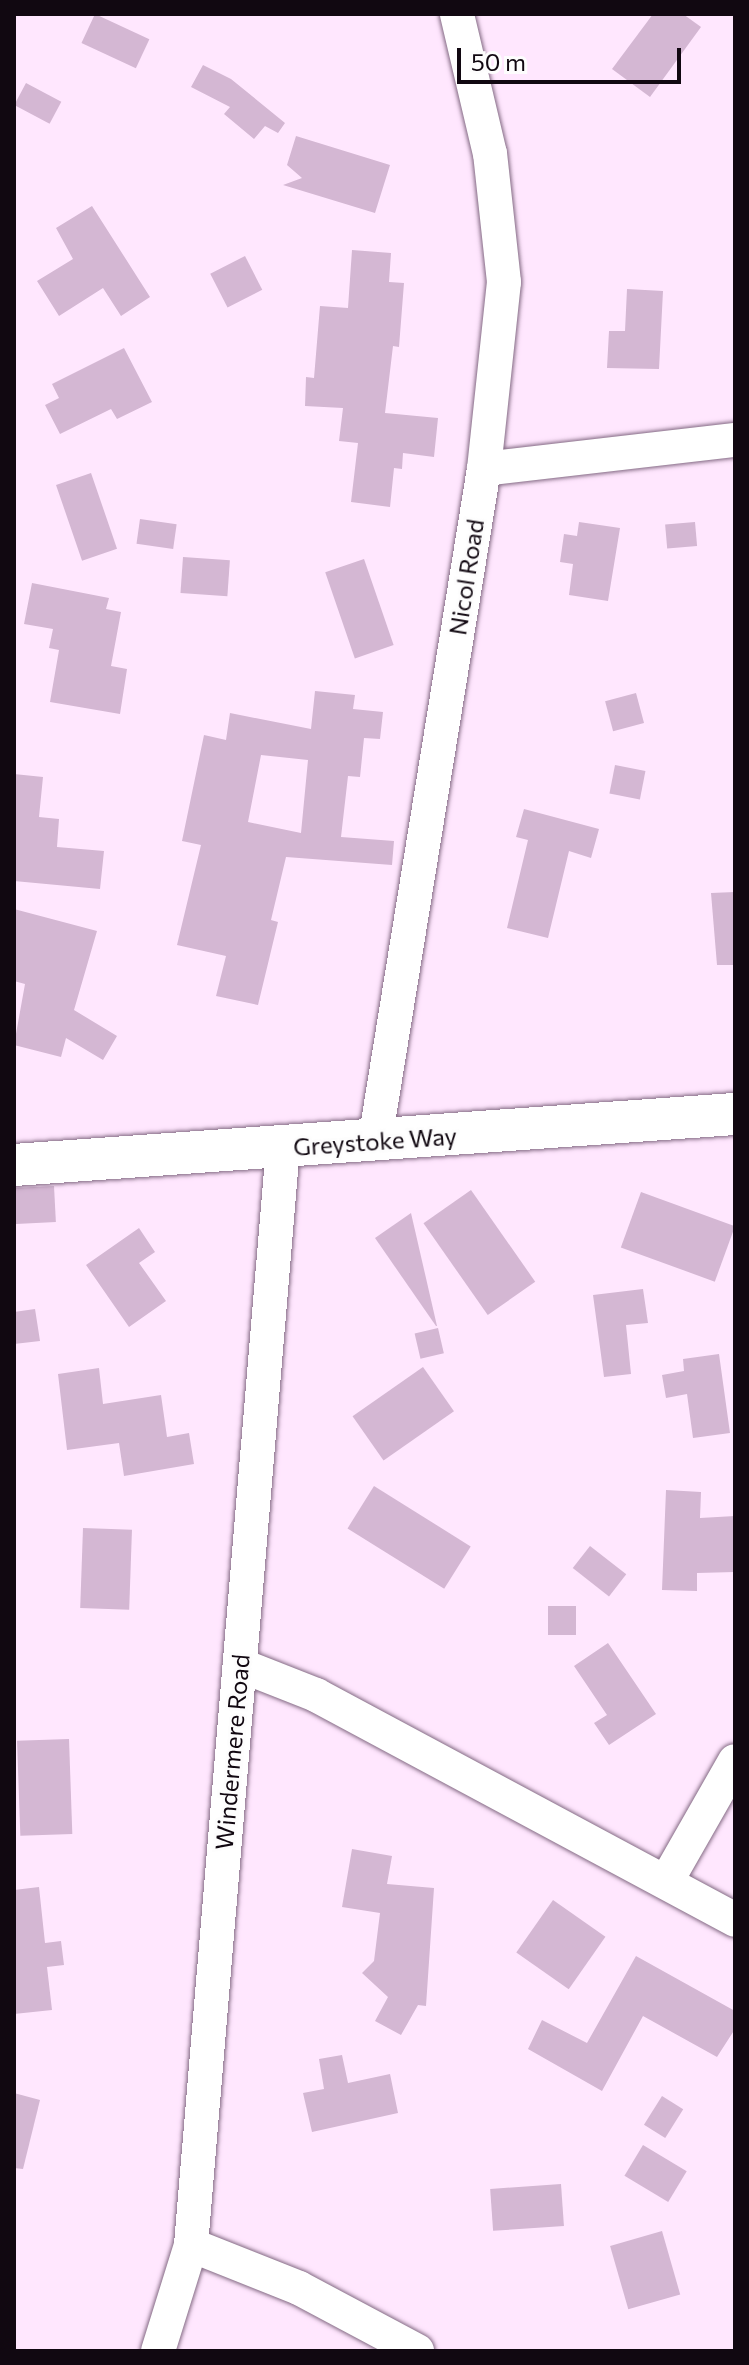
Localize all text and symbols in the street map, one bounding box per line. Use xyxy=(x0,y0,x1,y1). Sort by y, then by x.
scale bar xyxy=(461,32,685,82)
text: 50 m xyxy=(471,47,526,76)
street label: Nicol Road xyxy=(443,517,489,637)
street label: Greystoke Way xyxy=(292,1121,458,1161)
street label: Windermere Road xyxy=(209,1653,255,1851)

